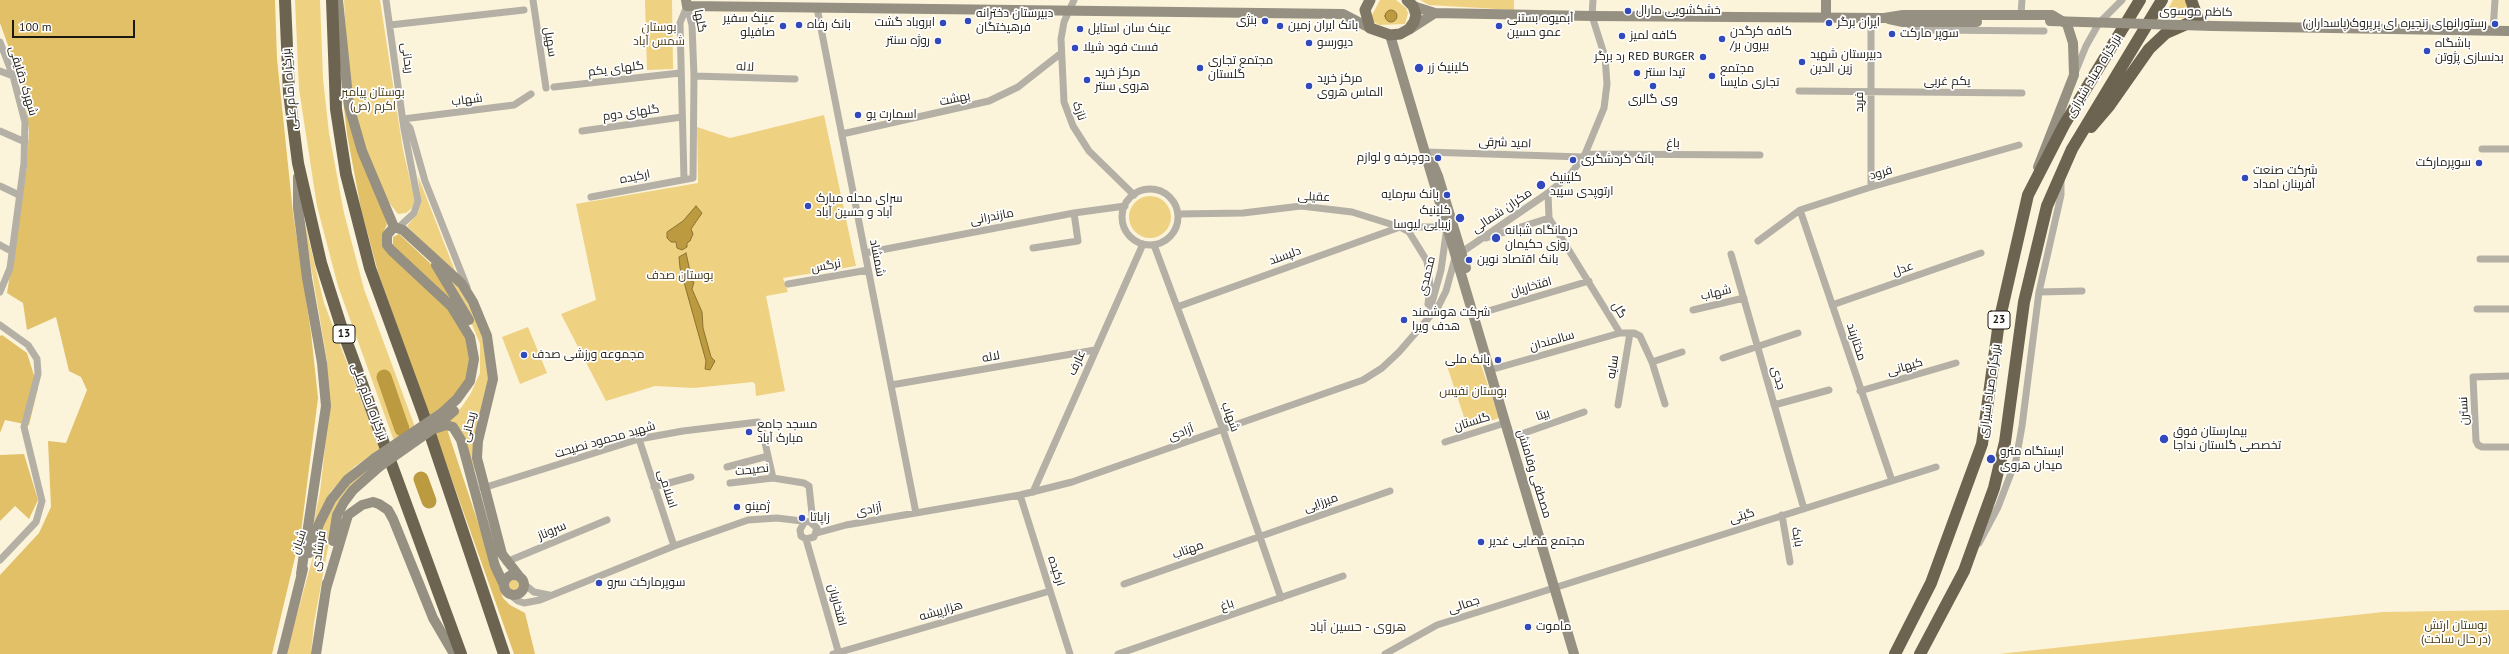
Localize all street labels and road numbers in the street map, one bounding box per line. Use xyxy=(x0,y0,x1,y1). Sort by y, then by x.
street label: کاظم موسوی xyxy=(2159,4,2233,20)
street label: گلها xyxy=(691,8,709,34)
street label: سهیل xyxy=(541,26,559,58)
street label: بزرگراه صیاد شیرازی xyxy=(2063,31,2125,121)
street label: ریحانی xyxy=(398,42,416,74)
street label: شهرک دقایقی xyxy=(6,44,40,118)
street label: بزرگراه امام علی xyxy=(279,48,301,130)
street label: گلهای یکم xyxy=(587,58,645,80)
street label: لاله xyxy=(736,59,754,75)
street label: یکم غربی xyxy=(1924,75,1970,89)
street label: بهشت xyxy=(938,89,972,109)
street label: شهاب xyxy=(451,91,483,109)
street label: فرید xyxy=(1853,92,1867,112)
street label: نازک xyxy=(1069,99,1089,123)
street label: گلهای دوم xyxy=(602,102,660,124)
street label: امید شرقی xyxy=(1478,135,1532,151)
street label: باغ xyxy=(1666,137,1680,151)
street label: فرود xyxy=(1868,163,1894,183)
street label: ارکیده xyxy=(618,167,652,187)
street label: مکران شمالی xyxy=(1469,186,1535,236)
street label: عقیلی xyxy=(1297,189,1331,205)
street label: مازندرانی xyxy=(969,206,1015,228)
street label: شمشاد xyxy=(866,238,888,278)
street label: دلپسند xyxy=(1267,244,1303,268)
street label: محمدی xyxy=(1415,255,1439,297)
street label: نرگس xyxy=(810,256,842,276)
street label: عدل xyxy=(1890,259,1916,279)
street label: افتخاریان xyxy=(1508,274,1554,300)
street label: شهاب xyxy=(1699,283,1733,303)
street label: گل xyxy=(1609,299,1629,321)
road number: 23 xyxy=(1988,311,2010,329)
street label: مختاربند xyxy=(1843,322,1869,362)
road number: 13 xyxy=(333,325,355,343)
street label: سالمندان xyxy=(1528,328,1576,354)
street label: بزرگراه صیاد شیرازی xyxy=(1976,343,2004,439)
street label: لاله xyxy=(981,348,1001,366)
street label: عارف xyxy=(1065,348,1089,378)
street label: سایه xyxy=(1604,354,1622,380)
street label: کیهانی xyxy=(1886,355,1924,379)
street label: بزرگراه امام علی xyxy=(348,361,390,443)
street label: جدی xyxy=(1768,365,1788,391)
street label: نسترن xyxy=(2456,396,2472,426)
street label: شهاب xyxy=(1218,400,1242,434)
street label: بیتا xyxy=(1534,406,1552,424)
street label: ریحانی xyxy=(459,410,479,444)
street label: گلستان xyxy=(1452,410,1492,434)
street label: شهید محمود نصیحت xyxy=(553,419,657,461)
street label: آزادی xyxy=(1166,422,1196,444)
street label: مصطفی وفامنش xyxy=(1514,428,1554,520)
street label: نصیحت xyxy=(734,461,770,479)
street label: اسلامی xyxy=(654,468,680,510)
street label: میرزایی xyxy=(1302,490,1340,516)
street label: آزادی xyxy=(855,501,883,519)
street label: گیتی xyxy=(1728,505,1756,527)
street label: سروناز xyxy=(535,519,569,543)
street label: بابک xyxy=(1788,526,1806,548)
street label: شیان xyxy=(288,528,310,556)
street label: فرشادی xyxy=(309,530,329,572)
street label: مهتاب xyxy=(1170,538,1206,562)
street label: ارکیده xyxy=(1044,554,1068,588)
street label: افتخاریان xyxy=(825,583,849,627)
street label: جمالی xyxy=(1446,593,1482,617)
street label: باغ xyxy=(1218,596,1236,614)
street label: هزارپیشه xyxy=(918,598,964,624)

